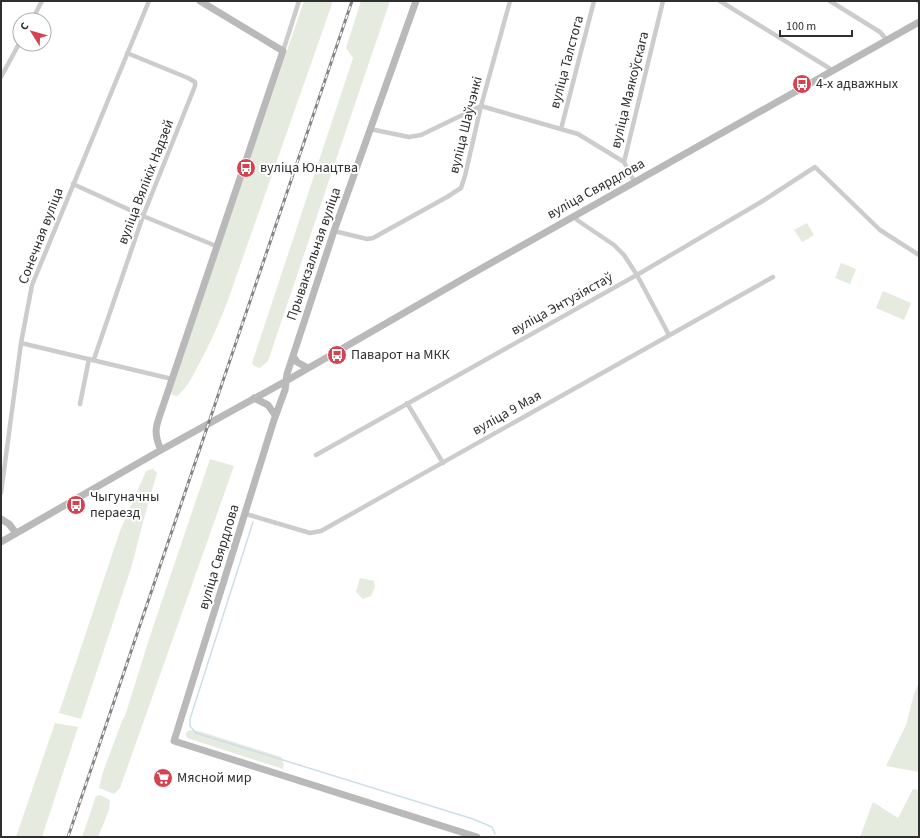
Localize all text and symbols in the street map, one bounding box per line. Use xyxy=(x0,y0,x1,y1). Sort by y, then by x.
north arrow xyxy=(12,12,52,52)
scale bar xyxy=(780,12,852,38)
street label: вуліца Талстога xyxy=(545,13,589,111)
text: 100 m xyxy=(786,18,816,35)
text: С xyxy=(16,19,33,33)
street label: вуліца Маякоўскага xyxy=(606,29,654,151)
bus stop icon: 4-х адважных xyxy=(791,73,813,95)
street label: вуліца Шаўчэнкі xyxy=(444,74,488,176)
place label: 4-х адважных xyxy=(816,74,899,94)
street label: вуліца Вялікіх Надзей xyxy=(113,117,179,247)
street label: вуліца Свярдлова xyxy=(543,154,649,224)
bus stop icon: вуліца Юнацтва xyxy=(235,157,257,179)
place label: вуліца Юнацтва xyxy=(260,158,358,178)
street label: Сонечная вуліца xyxy=(13,185,69,287)
street label: Прывакзальная вуліца xyxy=(282,185,346,323)
street label: вуліца Энтузіястаў xyxy=(507,267,617,340)
bus stop icon: Паварот на МКК xyxy=(326,344,348,366)
place label: Паварот на МКК xyxy=(351,345,451,365)
street label: вуліца 9 Мая xyxy=(469,386,545,440)
place label: Чыгуначны пераезд xyxy=(90,487,159,523)
bus stop icon: Чыгуначны пераезд xyxy=(65,494,87,516)
street label: вуліца Свярдлова xyxy=(193,502,245,612)
supermarket icon: Мясной мир xyxy=(152,767,174,789)
place label: Мясной мир xyxy=(177,768,252,788)

